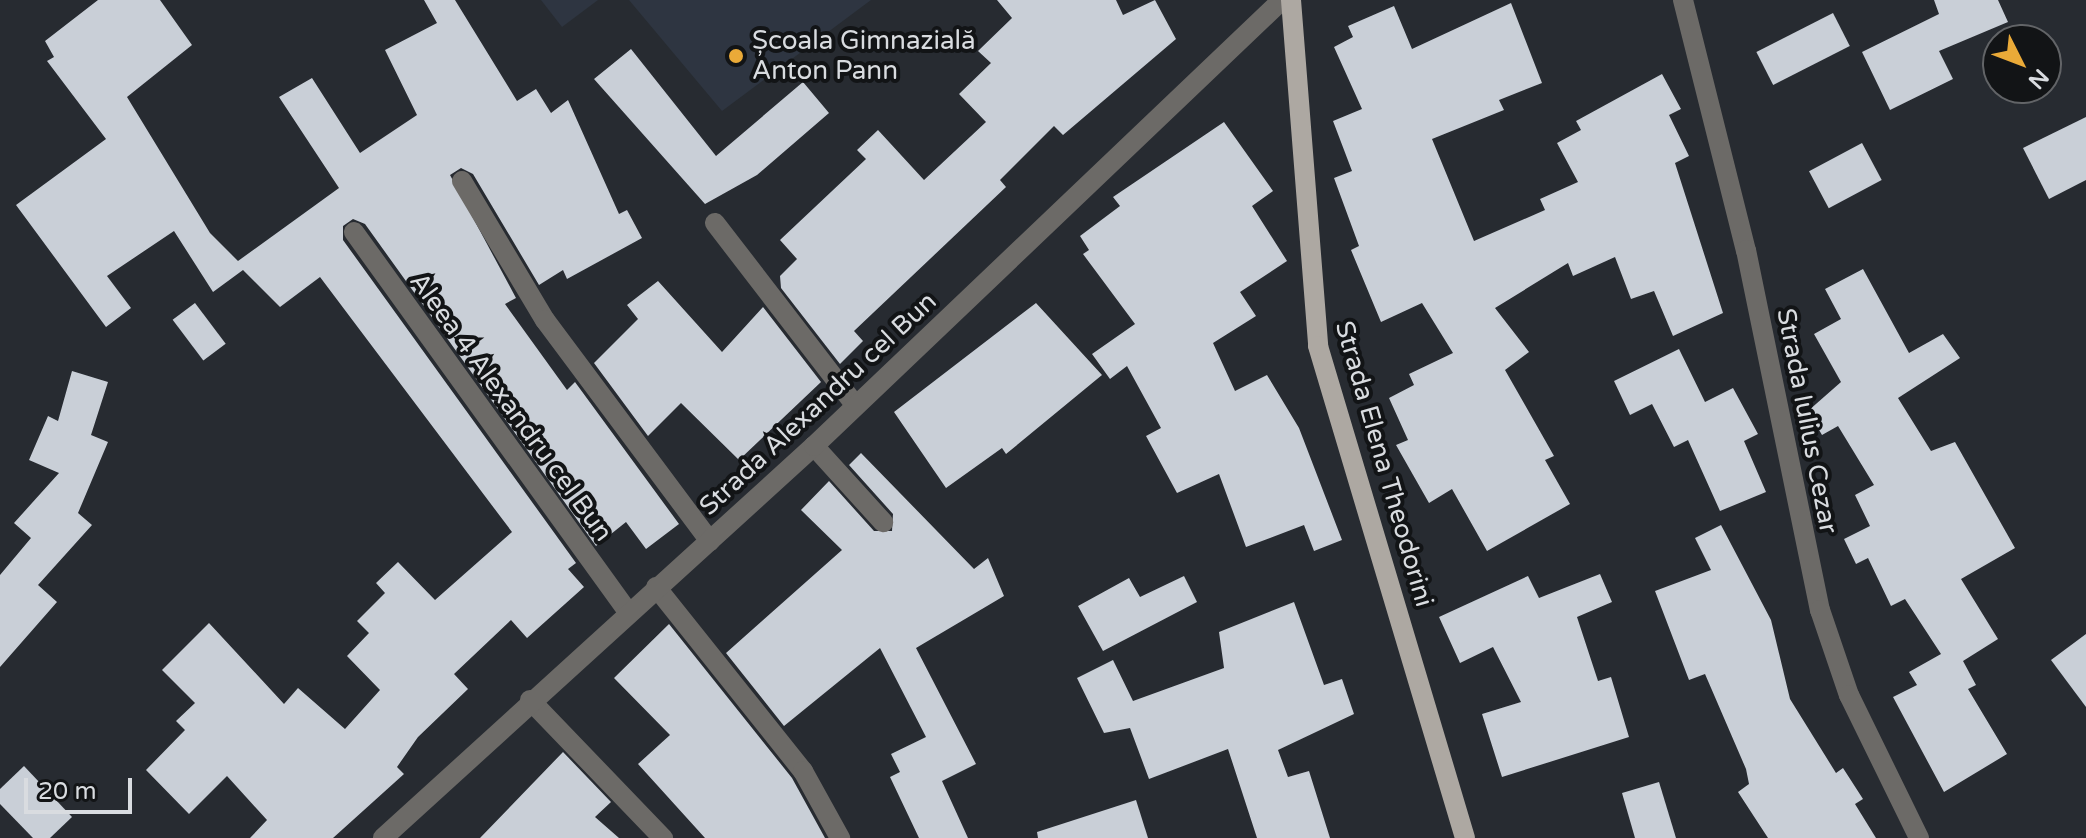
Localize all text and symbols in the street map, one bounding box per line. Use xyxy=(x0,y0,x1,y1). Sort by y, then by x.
north arrow xyxy=(1982,24,2062,104)
place label: Școala Gimnazială Anton Pann xyxy=(752,25,976,86)
marker: Școala Gimnazială Anton Pann xyxy=(727,47,745,65)
text: N xyxy=(2023,63,2054,94)
street label: Aleea 4 Alexandru cel Bun xyxy=(403,267,619,547)
street label: Strada Alexandru cel Bun xyxy=(693,286,943,522)
street label: Strada Iulius Cezar xyxy=(1770,306,1844,536)
street label: Strada Elena Theodorini xyxy=(1328,318,1440,610)
scale bar xyxy=(28,762,136,812)
text: 20 m xyxy=(38,777,96,806)

